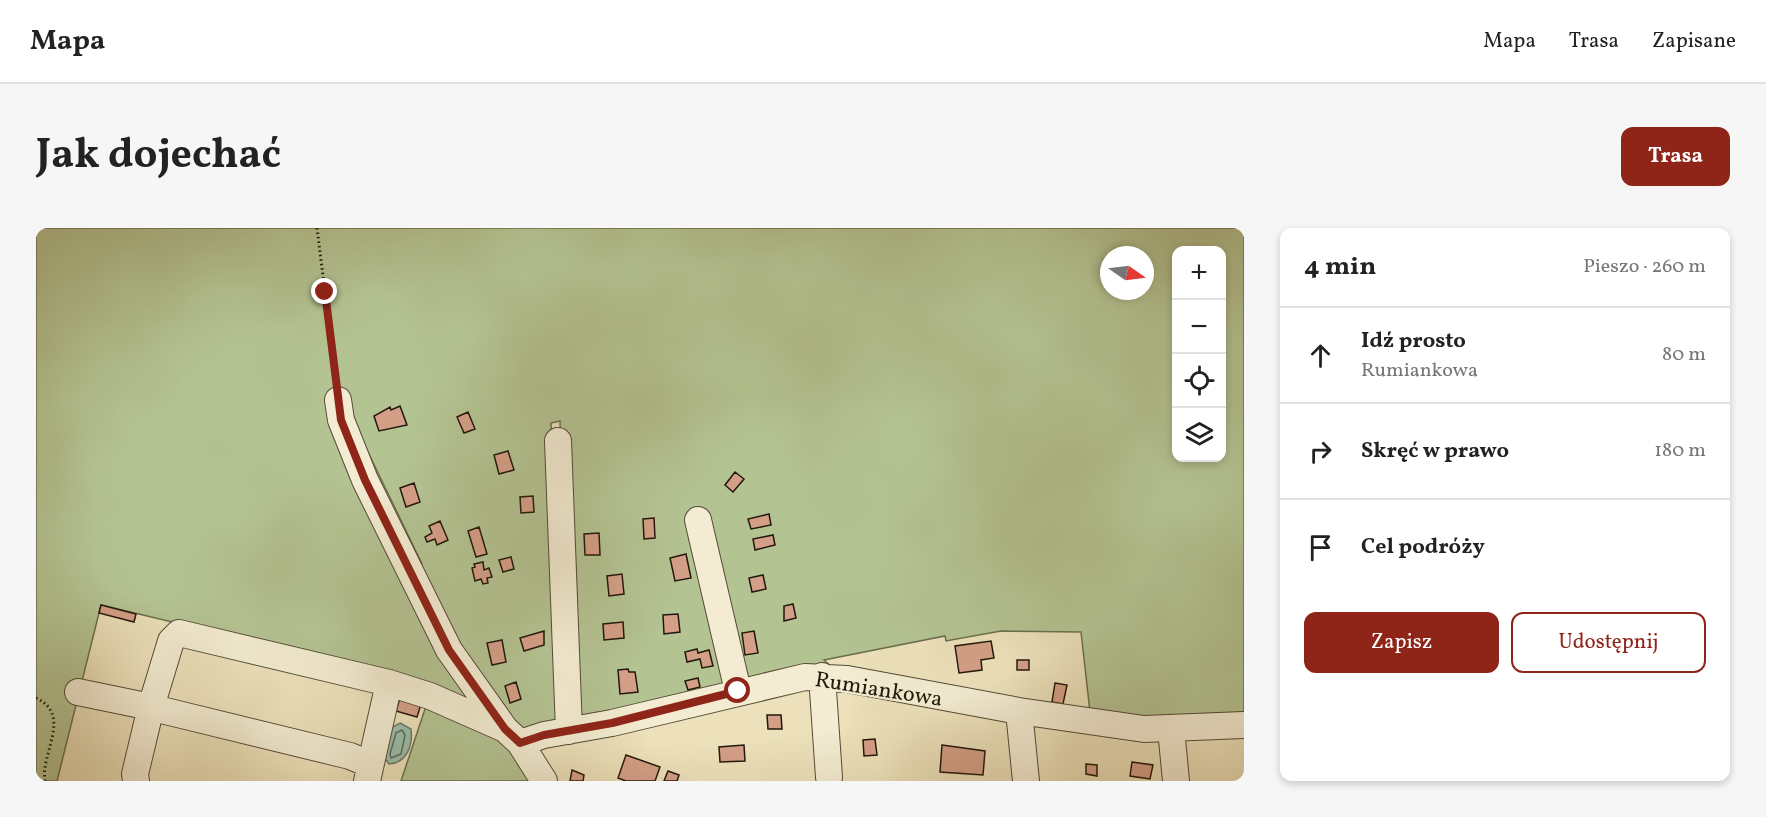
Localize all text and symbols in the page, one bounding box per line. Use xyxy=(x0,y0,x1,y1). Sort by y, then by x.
text: Mapa xyxy=(30,22,105,61)
text: Mapa xyxy=(1483,27,1536,56)
text: Trasa xyxy=(1569,27,1619,56)
text: Zapisane xyxy=(1652,27,1736,56)
text: Jak dojechać xyxy=(36,127,281,186)
button: Trasa xyxy=(1621,127,1730,186)
north arrow xyxy=(1100,246,1154,300)
map controls xyxy=(1172,246,1226,462)
button: + xyxy=(1172,246,1226,300)
text: 4 min xyxy=(1304,249,1376,285)
text: Pieszo · 260 m xyxy=(1583,253,1706,281)
route end xyxy=(311,278,337,304)
button: − xyxy=(1172,300,1226,354)
text: Idź prosto xyxy=(1361,326,1466,357)
icon: ahead xyxy=(1304,339,1337,372)
text: 80 m xyxy=(1662,341,1706,369)
button: locate xyxy=(1172,354,1226,408)
text: Rumiankowa xyxy=(1361,357,1478,385)
button: layers xyxy=(1172,408,1226,462)
icon: right xyxy=(1304,435,1337,468)
text: Skręć w prawo xyxy=(1361,436,1509,467)
text: 180 m xyxy=(1654,437,1706,465)
icon: arrive xyxy=(1304,531,1337,564)
text: Cel podróży xyxy=(1361,532,1485,563)
button: Zapisz xyxy=(1304,612,1499,673)
button: Udostępnij xyxy=(1511,612,1706,673)
street label: Rumiankowa xyxy=(813,665,945,716)
route start xyxy=(724,677,750,703)

